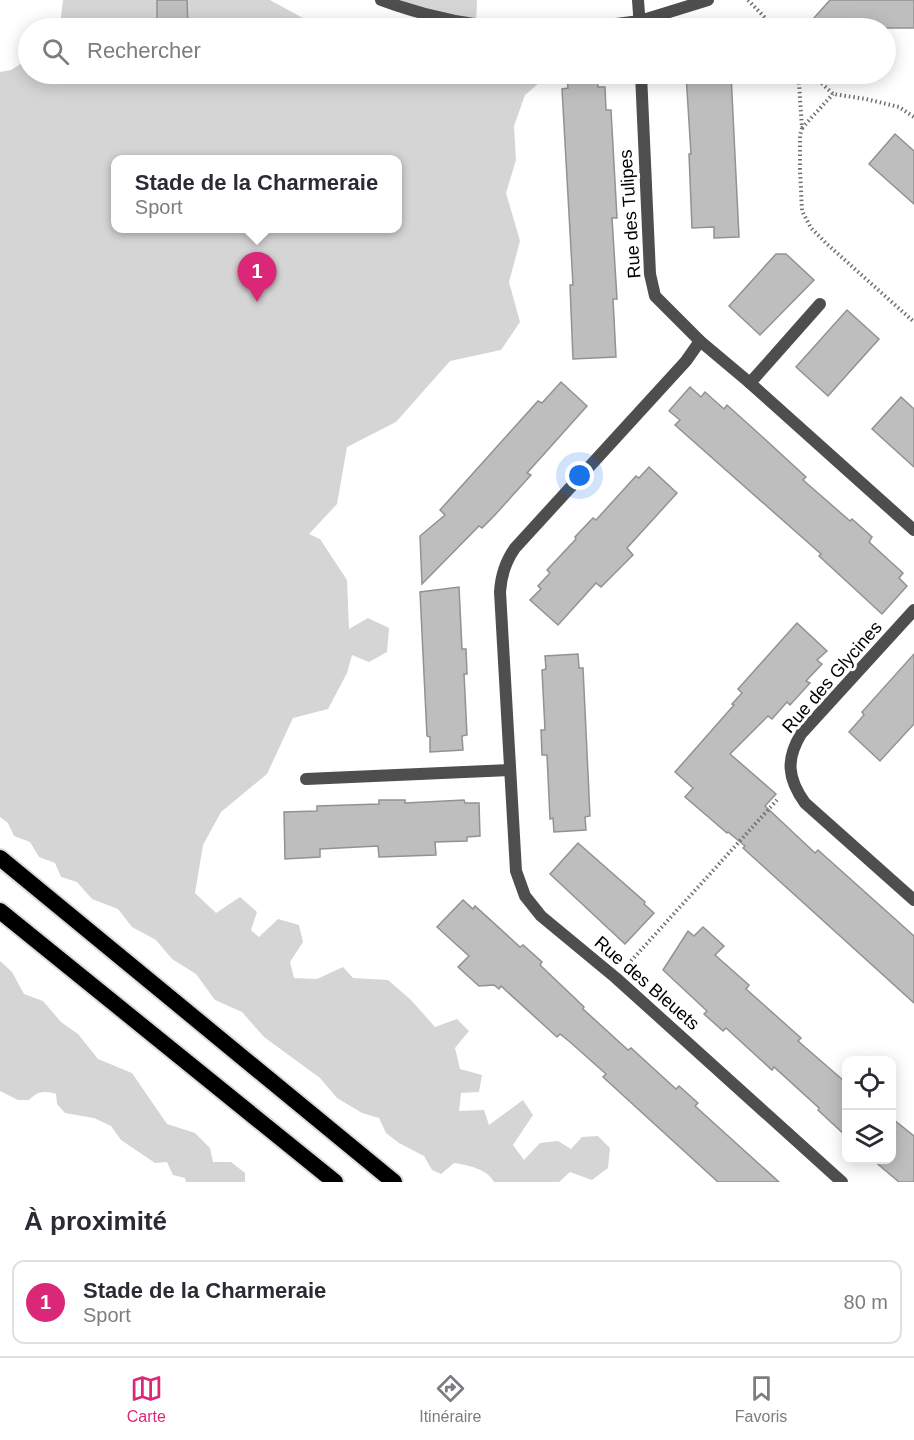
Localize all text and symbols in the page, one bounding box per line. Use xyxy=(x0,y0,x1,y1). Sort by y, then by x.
search box xyxy=(18,18,896,84)
icon: search xyxy=(39,35,72,68)
text: Rechercher xyxy=(87,38,201,63)
street label: Rue des Tulipes xyxy=(616,149,644,279)
popup xyxy=(111,155,402,233)
text: Stade de la Charmeraie xyxy=(135,170,378,195)
text: Sport xyxy=(135,196,183,218)
pin: 1 xyxy=(238,252,276,302)
your location xyxy=(565,461,594,490)
street label: Rue des Glycines xyxy=(778,617,886,737)
street label: Rue des Bleuets xyxy=(591,932,703,1034)
map controls xyxy=(842,1056,896,1164)
button: locate xyxy=(842,1056,896,1110)
button: layers xyxy=(842,1110,896,1164)
text: À proximité xyxy=(24,1206,167,1236)
text: Stade de la Charmeraie xyxy=(83,1278,326,1303)
text: 1 xyxy=(40,1291,51,1313)
text: 80 m xyxy=(844,1291,888,1313)
text: Sport xyxy=(83,1304,131,1326)
tab: Carte xyxy=(127,1372,166,1426)
tab: Itinéraire xyxy=(419,1372,481,1426)
tab: Favoris xyxy=(735,1372,787,1426)

